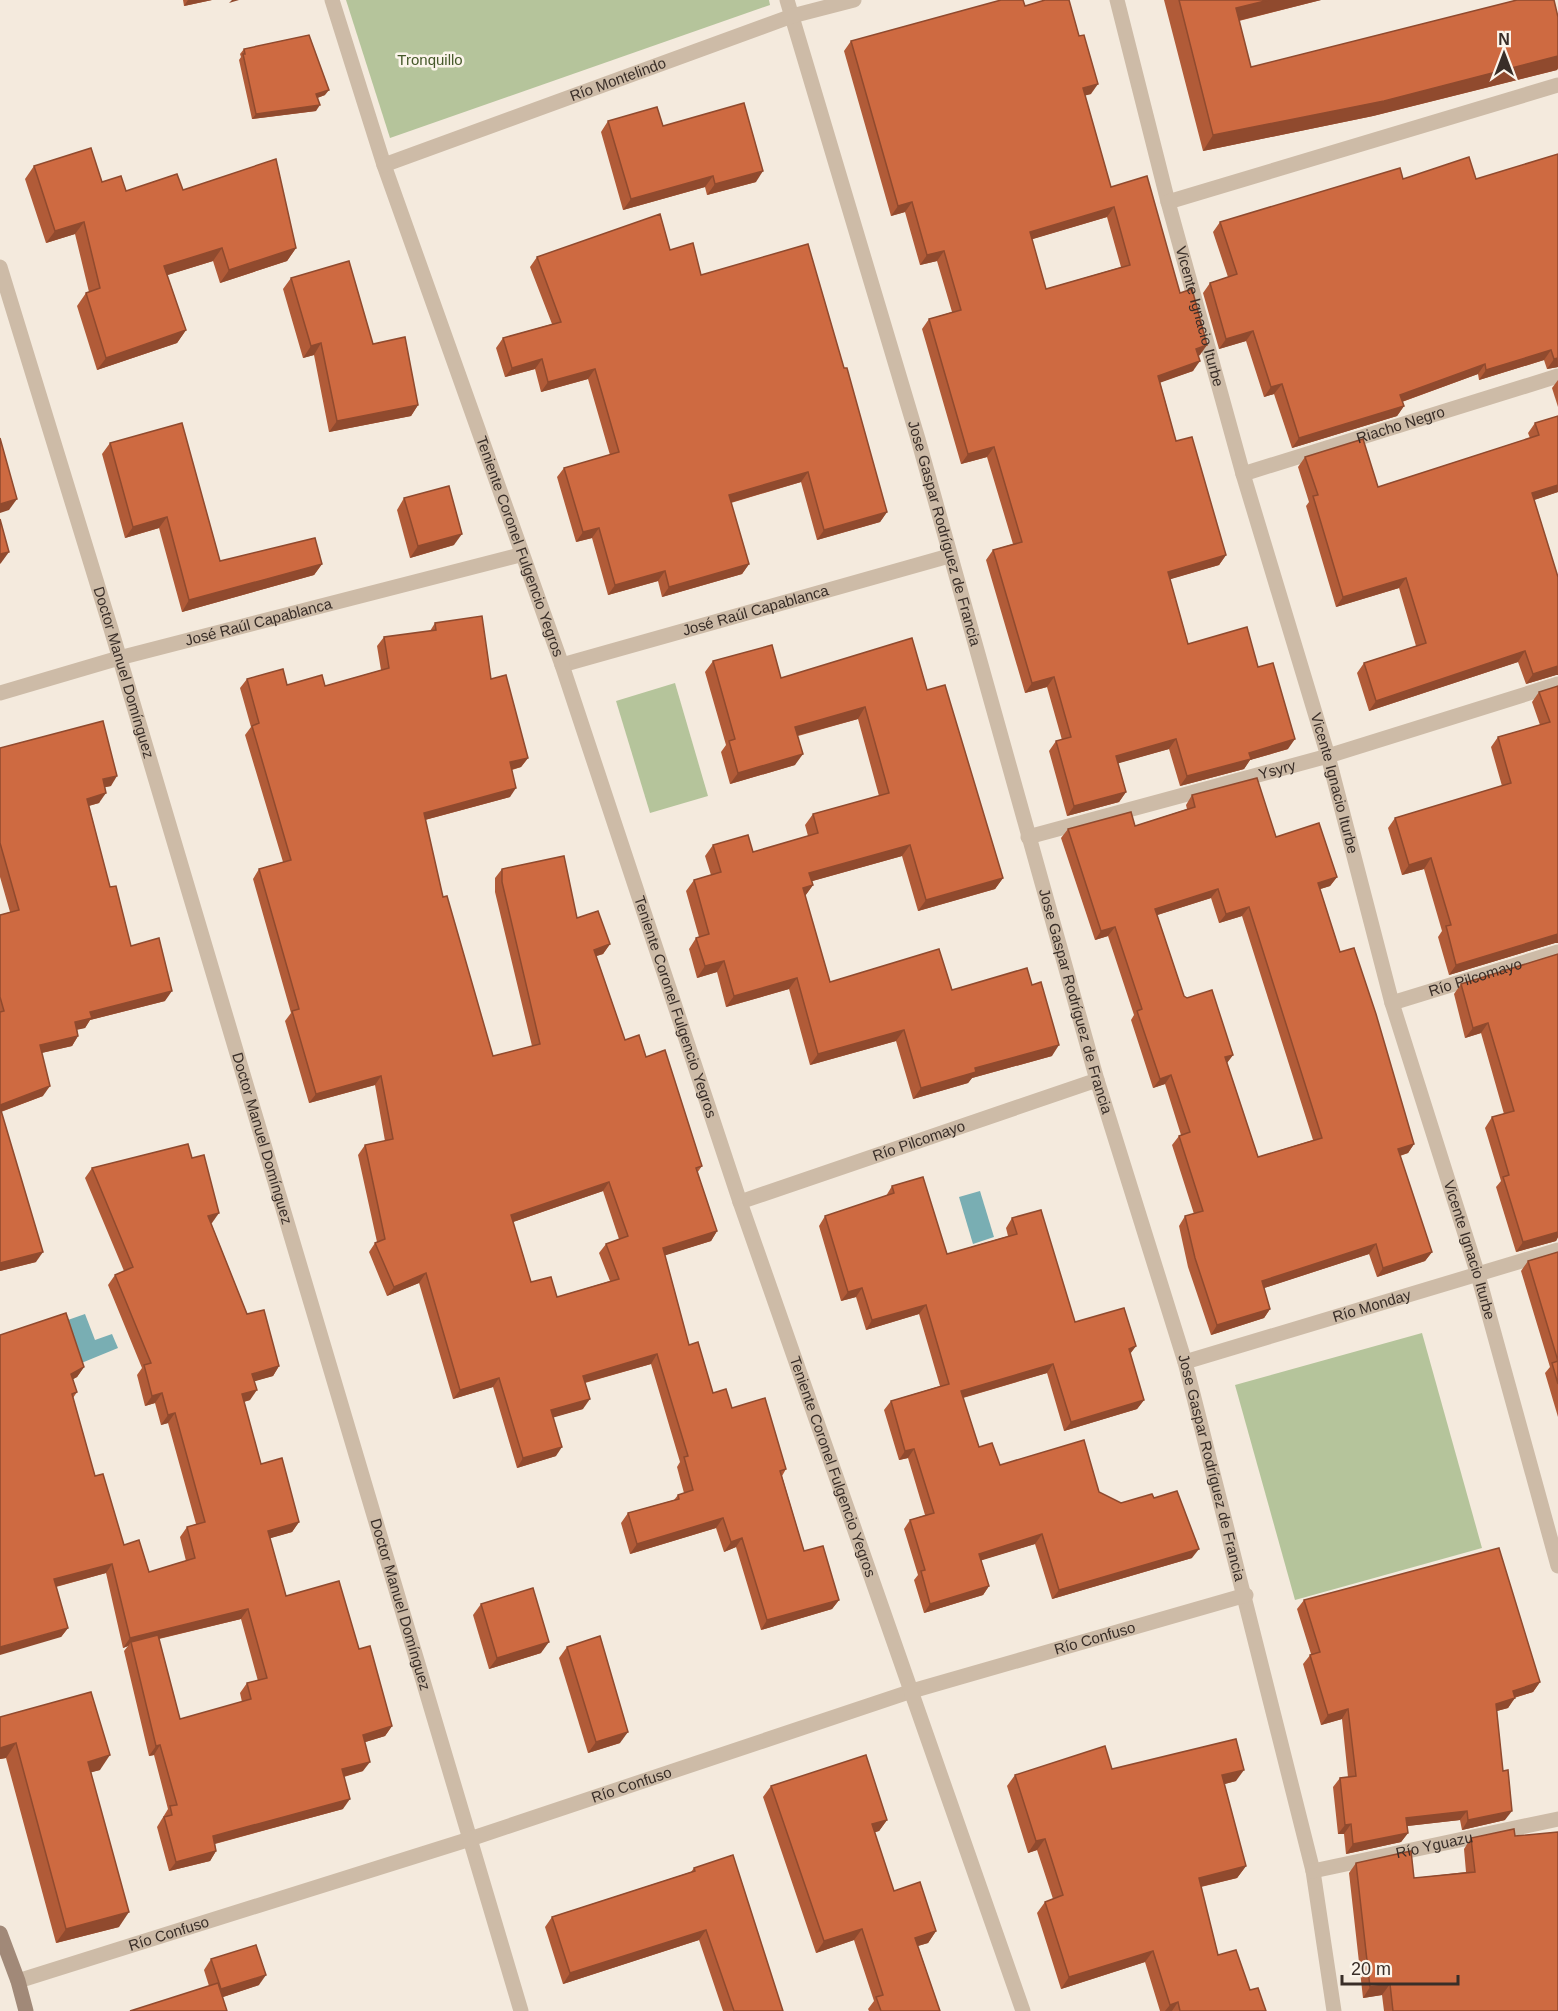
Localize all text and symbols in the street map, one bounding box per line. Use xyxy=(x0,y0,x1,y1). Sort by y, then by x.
north arrow xyxy=(1474,24,1534,84)
text: N xyxy=(1498,31,1510,48)
park label: Tronquillo xyxy=(397,51,463,68)
street label: Río Montelindo xyxy=(567,54,668,104)
street label: Vicente Ignacio Iturbe xyxy=(1173,244,1227,388)
street label: Riacho Negro xyxy=(1354,403,1447,446)
street label: Jose Gaspar Rodríguez de Francia xyxy=(905,418,985,649)
street label: Teniente Coronel Fulgencio Yegros xyxy=(473,434,567,659)
street label: José Raúl Capablanca xyxy=(680,581,831,639)
street label: Doctor Manuel Domínguez xyxy=(90,584,158,760)
street label: José Raúl Capablanca xyxy=(183,595,334,649)
street label: Vicente Ignacio Iturbe xyxy=(1308,711,1362,855)
street label: Ysyry xyxy=(1257,756,1298,782)
street label: Jose Gaspar Rodríguez de Francia xyxy=(1036,886,1116,1117)
street label: Teniente Coronel Fulgencio Yegros xyxy=(631,894,721,1120)
street label: Río Pilcomayo xyxy=(1426,955,1524,999)
street label: Doctor Manuel Domínguez xyxy=(229,1050,296,1226)
street label: Río Pilcomayo xyxy=(870,1117,967,1164)
street label: Vicente Ignacio Iturbe xyxy=(1441,1178,1499,1321)
street label: Río Monday xyxy=(1330,1286,1413,1325)
street label: Jose Gaspar Rodríguez de Francia xyxy=(1175,1352,1249,1583)
street label: Teniente Coronel Fulgencio Yegros xyxy=(787,1354,880,1579)
street label: Doctor Manuel Domínguez xyxy=(367,1516,434,1692)
street label: Río Confuso xyxy=(1052,1618,1137,1658)
street label: Río Confuso xyxy=(589,1763,674,1806)
street label: Río Yguazu xyxy=(1394,1828,1474,1861)
street label: Río Confuso xyxy=(126,1913,211,1954)
scale bar xyxy=(1342,1948,1458,1986)
text: 20 m xyxy=(1351,1959,1391,1979)

